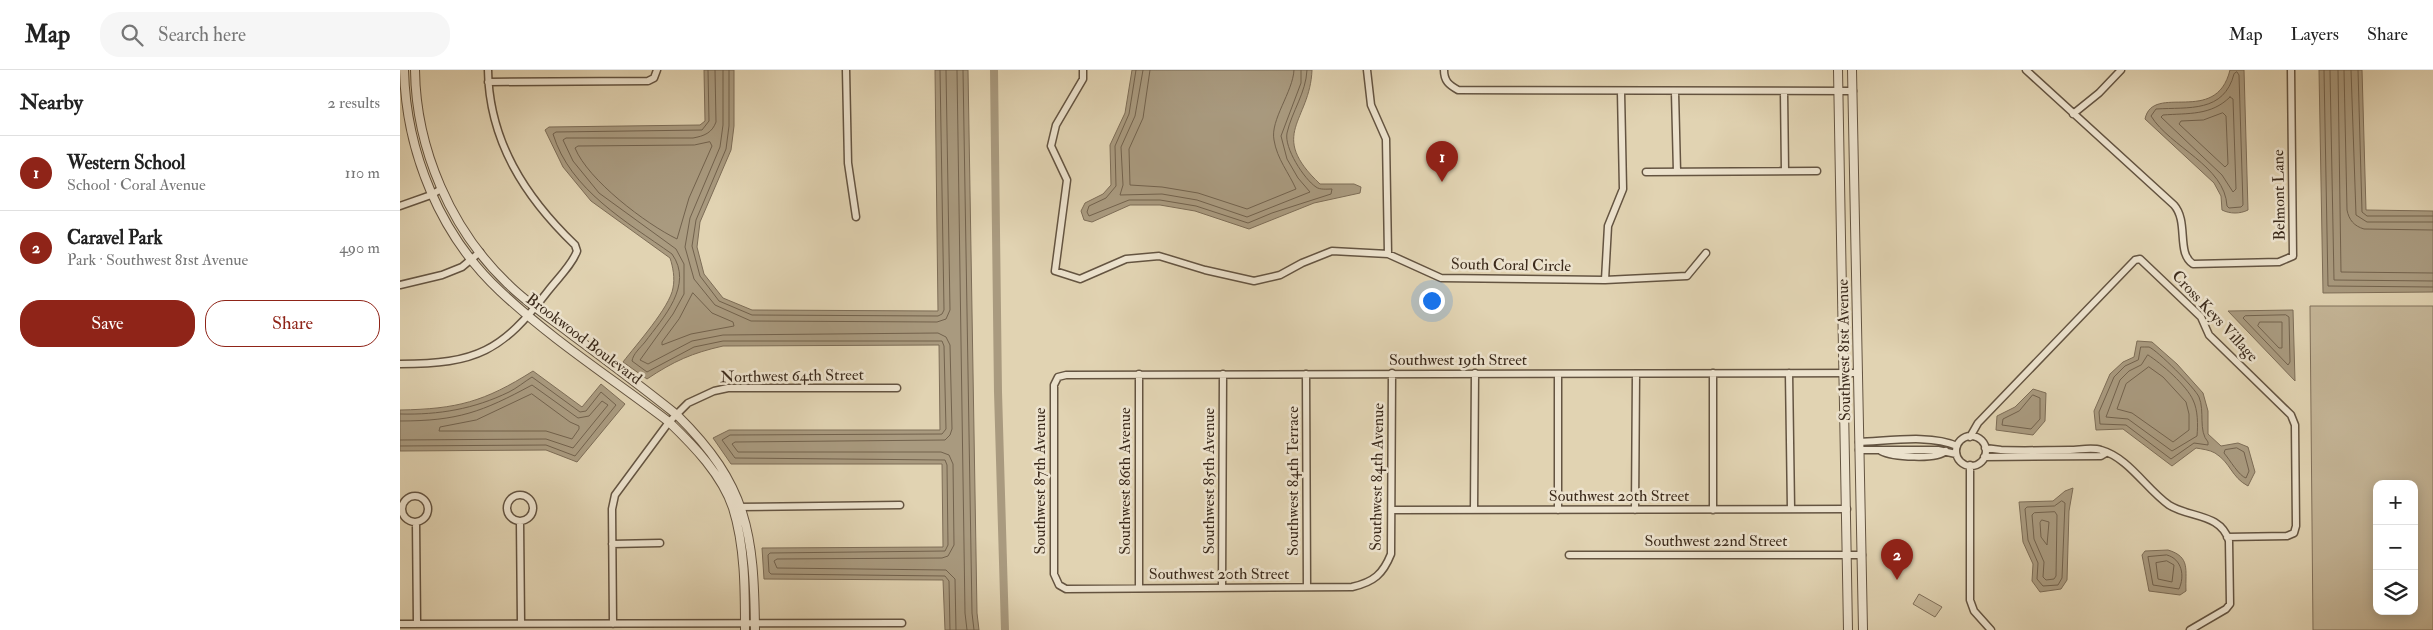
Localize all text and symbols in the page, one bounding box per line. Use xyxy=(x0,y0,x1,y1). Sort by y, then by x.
search box xyxy=(100,12,450,57)
text: Map xyxy=(25,19,70,50)
icon: search xyxy=(118,21,146,49)
text: Search here xyxy=(158,23,246,47)
text: Map xyxy=(2229,23,2263,46)
text: Layers xyxy=(2291,23,2339,46)
text: Share xyxy=(2367,23,2408,46)
text: Nearby xyxy=(20,89,83,116)
text: 2 results xyxy=(327,93,380,113)
pin: 1 xyxy=(1426,141,1458,182)
street label: Belmont Lane xyxy=(2268,149,2290,241)
text: Western School xyxy=(67,151,185,175)
text: 1 xyxy=(33,163,39,183)
text: 110 m xyxy=(345,163,380,183)
text: School · Coral Avenue xyxy=(67,175,206,195)
text: Caravel Park xyxy=(67,226,163,250)
text: 2 xyxy=(32,238,40,258)
text: 490 m xyxy=(339,238,380,258)
text: Park · Southwest 81st Avenue xyxy=(67,250,248,270)
street label: South Coral Circle xyxy=(1451,254,1572,276)
street label: Cross Keys Village xyxy=(2167,266,2263,366)
street label: Southwest 81st Avenue xyxy=(1833,278,1855,421)
your location xyxy=(1419,288,1445,314)
street label: Brookwood Boulevard xyxy=(522,289,646,389)
button: Save xyxy=(20,300,195,347)
button: Share xyxy=(205,300,380,347)
street label: Southwest 19th Street xyxy=(1389,350,1527,370)
street label: Northwest 64th Street xyxy=(720,365,864,387)
street label: Southwest 84th Avenue xyxy=(1366,402,1388,551)
street label: Southwest 84th Terrace xyxy=(1283,406,1303,556)
street label: Southwest 87th Avenue xyxy=(1030,407,1050,554)
street label: Southwest 86th Avenue xyxy=(1115,407,1135,555)
street label: Southwest 85th Avenue xyxy=(1199,407,1219,554)
map controls xyxy=(2373,480,2418,615)
button: + xyxy=(2373,480,2418,525)
street label: Southwest 20th Street xyxy=(1549,486,1689,506)
button: − xyxy=(2373,525,2418,570)
street label: Southwest 22nd Street xyxy=(1645,531,1787,551)
pin: 2 xyxy=(1881,539,1913,580)
street label: Southwest 20th Street xyxy=(1149,564,1289,584)
button: layers xyxy=(2373,570,2418,615)

